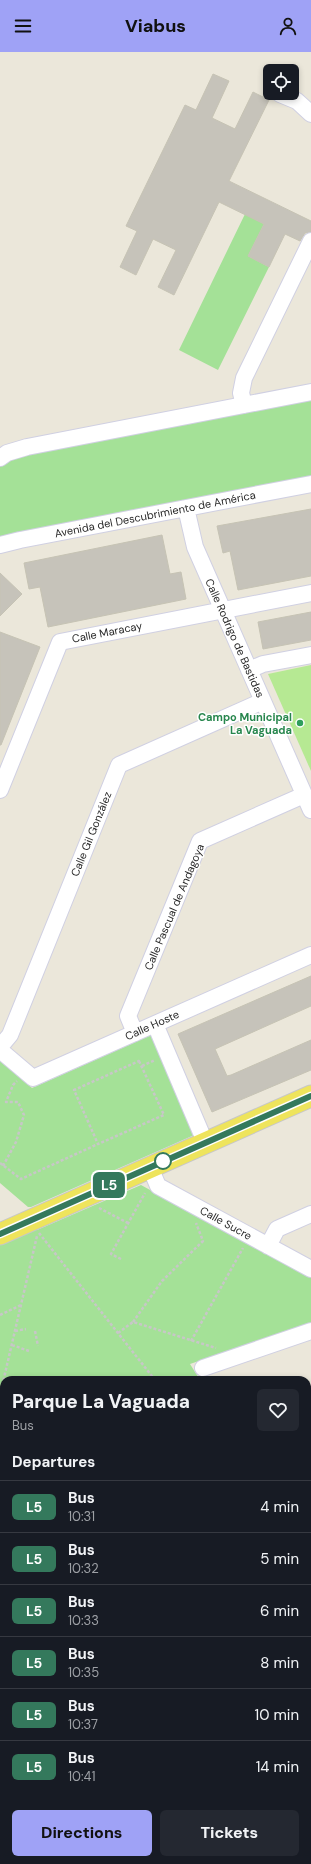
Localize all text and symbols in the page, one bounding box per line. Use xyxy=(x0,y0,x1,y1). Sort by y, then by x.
text: Viabus xyxy=(125,14,186,38)
icon: menu xyxy=(12,15,34,37)
icon: person xyxy=(277,15,299,37)
map controls xyxy=(263,64,299,100)
button: locate xyxy=(263,64,299,100)
street label: Avenida del Descubrimiento de América xyxy=(53,488,257,540)
street label: Calle Rodrigo de Bastidas xyxy=(202,576,268,700)
street label: Calle Maracay xyxy=(71,618,143,646)
place label: Campo Municipal La Vaguada xyxy=(198,710,292,737)
marker: Campo Municipal La Vaguada xyxy=(295,718,305,728)
street label: Calle Gil González xyxy=(68,790,114,878)
street label: Calle Pascual de Andagoya xyxy=(141,842,207,972)
street label: Calle Hoste xyxy=(123,1007,181,1043)
unlabelled marker xyxy=(154,1152,172,1170)
line badge: L5 xyxy=(91,1172,127,1198)
text: L5 xyxy=(101,1176,117,1194)
street label: Calle Sucre xyxy=(198,1203,254,1243)
text: Parque La Vaguada xyxy=(12,1389,190,1414)
button: heart xyxy=(257,1389,299,1431)
text: Bus xyxy=(12,1417,34,1434)
text: Departures xyxy=(12,1452,95,1472)
text: Bus xyxy=(68,1488,95,1508)
text: 4 min xyxy=(260,1497,299,1517)
text: L5 xyxy=(26,1498,42,1516)
text: 10:31 xyxy=(68,1508,95,1525)
text: Bus xyxy=(68,1540,95,1560)
text: 5 min xyxy=(260,1549,299,1569)
text: L5 xyxy=(26,1550,42,1568)
text: 10:32 xyxy=(68,1560,99,1577)
text: Bus xyxy=(68,1592,95,1612)
text: 6 min xyxy=(260,1601,299,1621)
text: L5 xyxy=(26,1602,42,1620)
text: 10:33 xyxy=(68,1612,99,1629)
text: Bus xyxy=(68,1644,95,1664)
text: 8 min xyxy=(260,1653,299,1673)
text: L5 xyxy=(26,1654,42,1672)
text: 10:35 xyxy=(68,1664,99,1681)
text: Bus xyxy=(68,1696,95,1716)
text: 10 min xyxy=(254,1705,299,1725)
text: L5 xyxy=(26,1706,42,1724)
text: 10:37 xyxy=(68,1716,98,1733)
text: Bus xyxy=(68,1748,95,1768)
text: 14 min xyxy=(256,1757,299,1777)
text: L5 xyxy=(26,1758,42,1776)
text: 10:41 xyxy=(68,1768,96,1785)
button: Directions xyxy=(12,1810,152,1856)
button: Tickets xyxy=(160,1810,299,1856)

